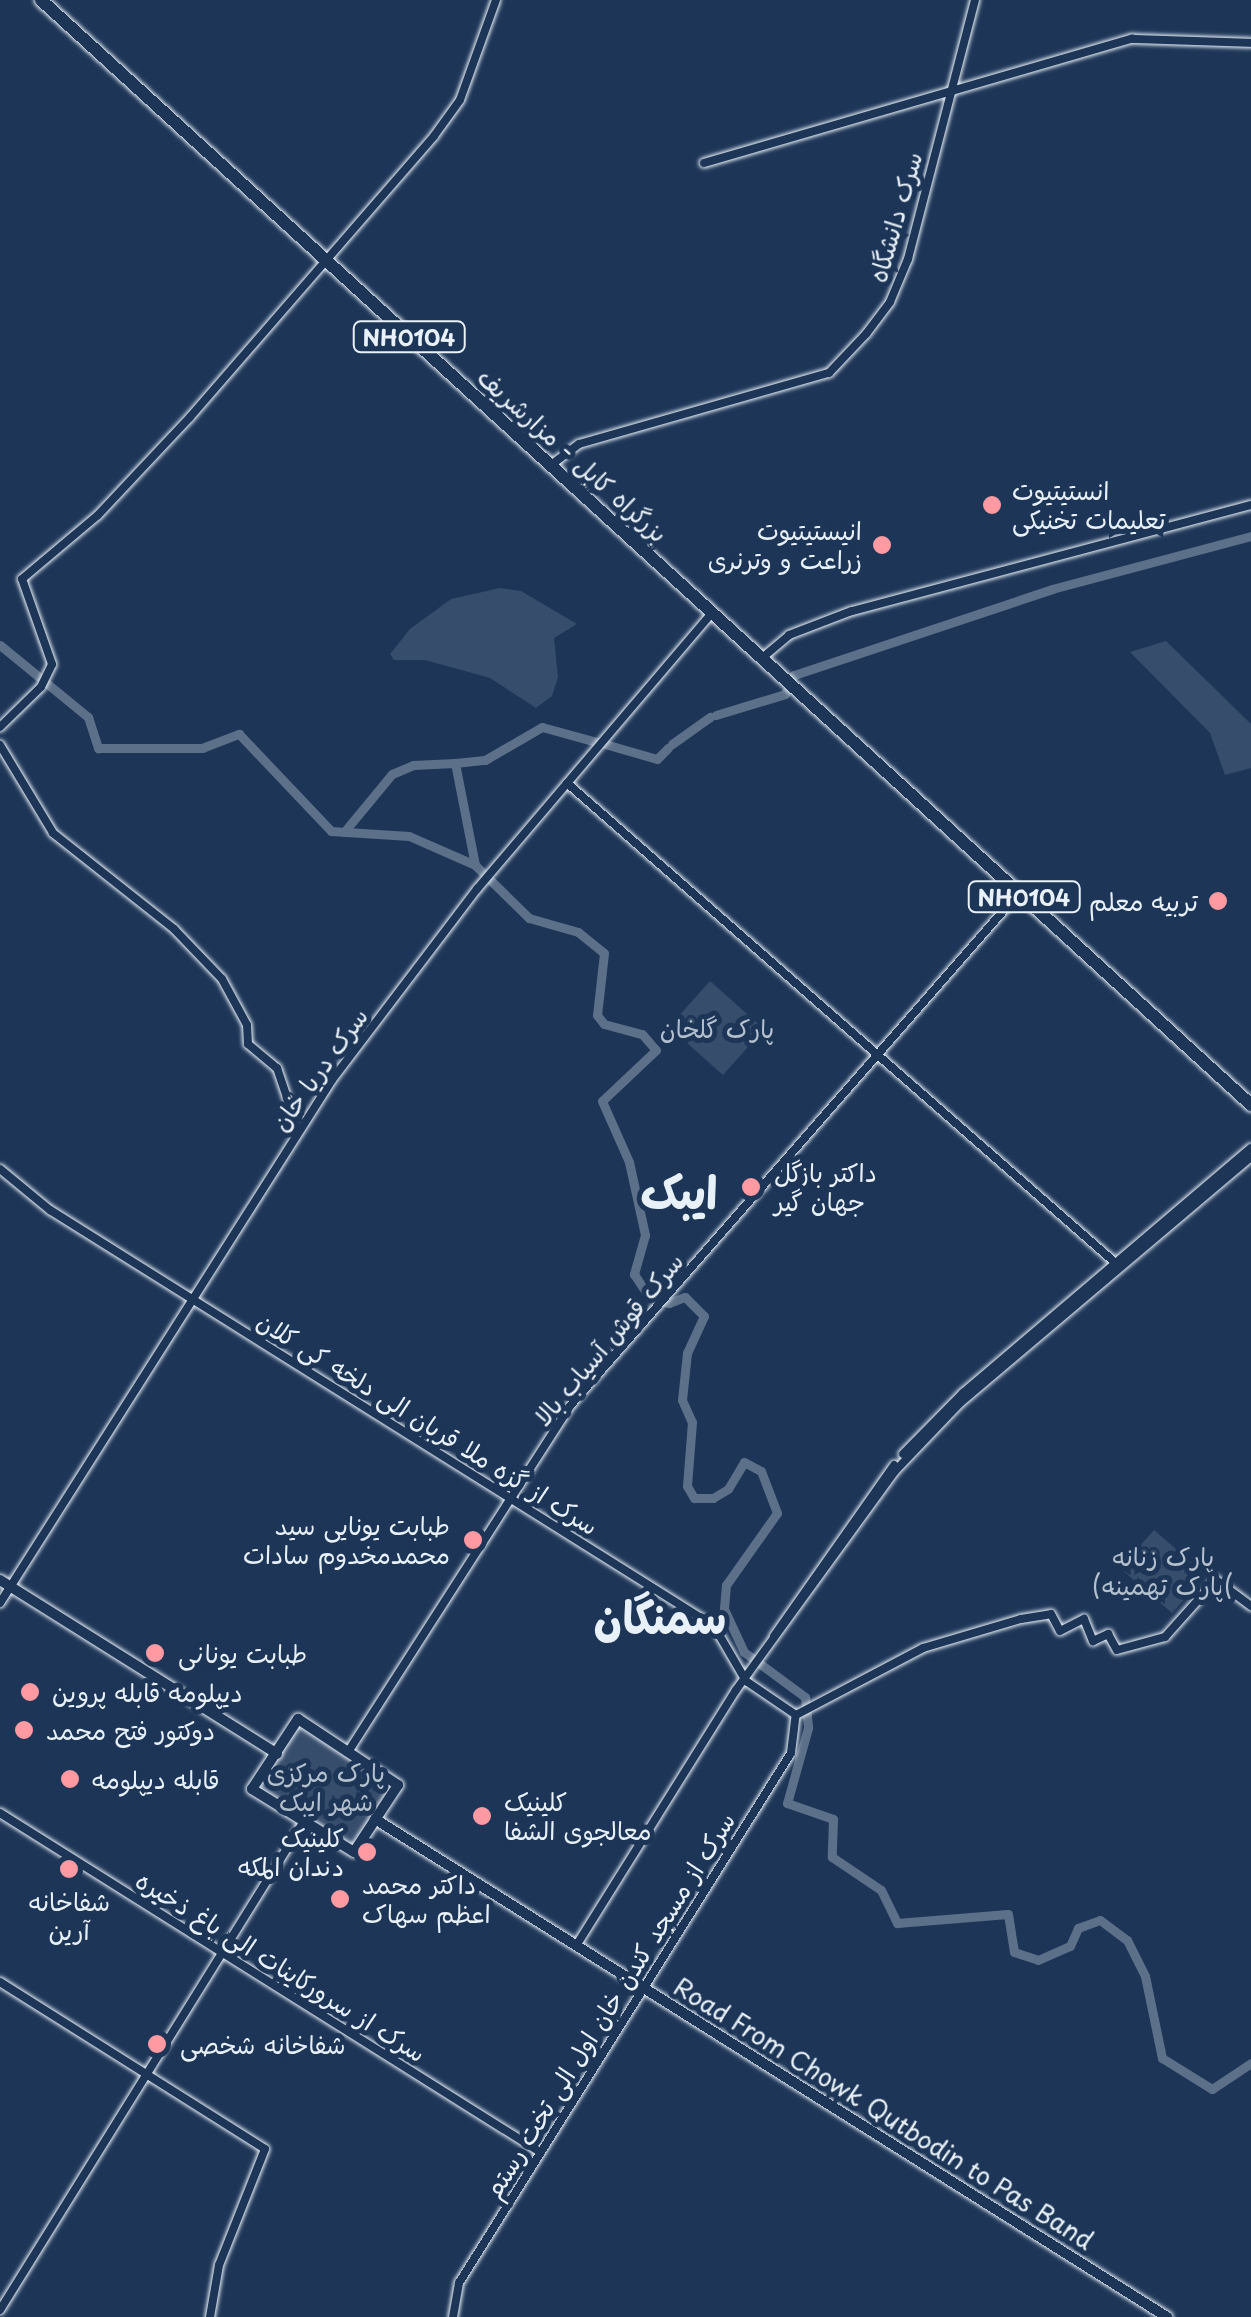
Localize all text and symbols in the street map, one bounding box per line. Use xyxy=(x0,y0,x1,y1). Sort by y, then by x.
street label: سرک دانشگاه xyxy=(862,148,928,286)
road number: NH0104 xyxy=(352,320,466,354)
street label: بزرگراه کابل - مزارشریف xyxy=(472,362,674,548)
place label: انستیتیوت تعلیمات تخنیکی xyxy=(1012,476,1165,535)
marker: انستیتیوت تعلیمات تخنیکی xyxy=(981,494,1003,516)
place label: انیستیتیوت زراعت و وترنری xyxy=(708,516,862,575)
marker: انیستیتیوت زراعت و وترنری xyxy=(871,534,893,556)
road number: NH0104 xyxy=(966,880,1082,914)
place label: تربیه معلم xyxy=(1089,886,1198,916)
marker: تربیه معلم xyxy=(1207,890,1229,912)
street label: سرک دریا خان xyxy=(264,1002,374,1136)
park label: پارک گلخان xyxy=(660,1013,774,1043)
place label: داکتر بازگل جهان گیر xyxy=(774,1158,877,1217)
district label: ایبک xyxy=(640,1164,718,1218)
marker: داکتر بازگل جهان گیر xyxy=(738,1174,764,1200)
street label: سرک قوش آسیاب بالا xyxy=(527,1246,689,1432)
street label: سرک از گزه ملا قربان الی دلخه کی کلان xyxy=(252,1305,604,1541)
place label: طبابت یونایی سید محمدمخدوم سادات xyxy=(243,1511,450,1570)
marker: طبابت یونایی سید محمدمخدوم سادات xyxy=(460,1527,486,1553)
park label: پارک زنانه (پارک تهمینه( xyxy=(1092,1542,1234,1601)
district label: سمنگان xyxy=(594,1589,726,1643)
place label: طبابت یونانی xyxy=(178,1638,307,1668)
marker: طبابت یونانی xyxy=(142,1640,168,1666)
place label: دیپلومه قابله پروین xyxy=(52,1677,242,1707)
marker: دیپلومه قابله پروین xyxy=(17,1679,43,1705)
place label: دوکتور فتح محمد xyxy=(46,1715,215,1745)
marker: دوکتور فتح محمد xyxy=(11,1717,37,1743)
park label: پارک مرکزی شهر ایبک xyxy=(267,1758,385,1817)
place label: قابله دیپلومه xyxy=(92,1764,220,1794)
marker: قابله دیپلومه xyxy=(57,1766,83,1792)
place label: کلینیک معالجوی الشفا xyxy=(504,1787,652,1846)
marker: کلینیک معالجوی الشفا xyxy=(469,1803,495,1829)
street label: سرک از مسجد کندن خان اول الی تخت رستم xyxy=(477,1807,741,2203)
place label: کلینیک دندان المکه xyxy=(238,1823,344,1882)
marker: کلینیک دندان المکه xyxy=(354,1839,380,1865)
marker: شفاخانه آرین xyxy=(56,1856,82,1882)
street label: سرک از سرورکاینات الی باغ ذخیره xyxy=(131,1864,431,2068)
place label: داکتر محمد اعظم سهاک xyxy=(362,1870,491,1929)
marker: داکتر محمد اعظم سهاک xyxy=(327,1886,353,1912)
place label: شفاخانه آرین xyxy=(28,1887,110,1946)
street label: Road From Chowk Qutbodin to Pas Band xyxy=(668,1970,1100,2256)
place label: شفاخانه شخصی xyxy=(180,2029,346,2059)
marker: شفاخانه شخصی xyxy=(144,2031,170,2057)

